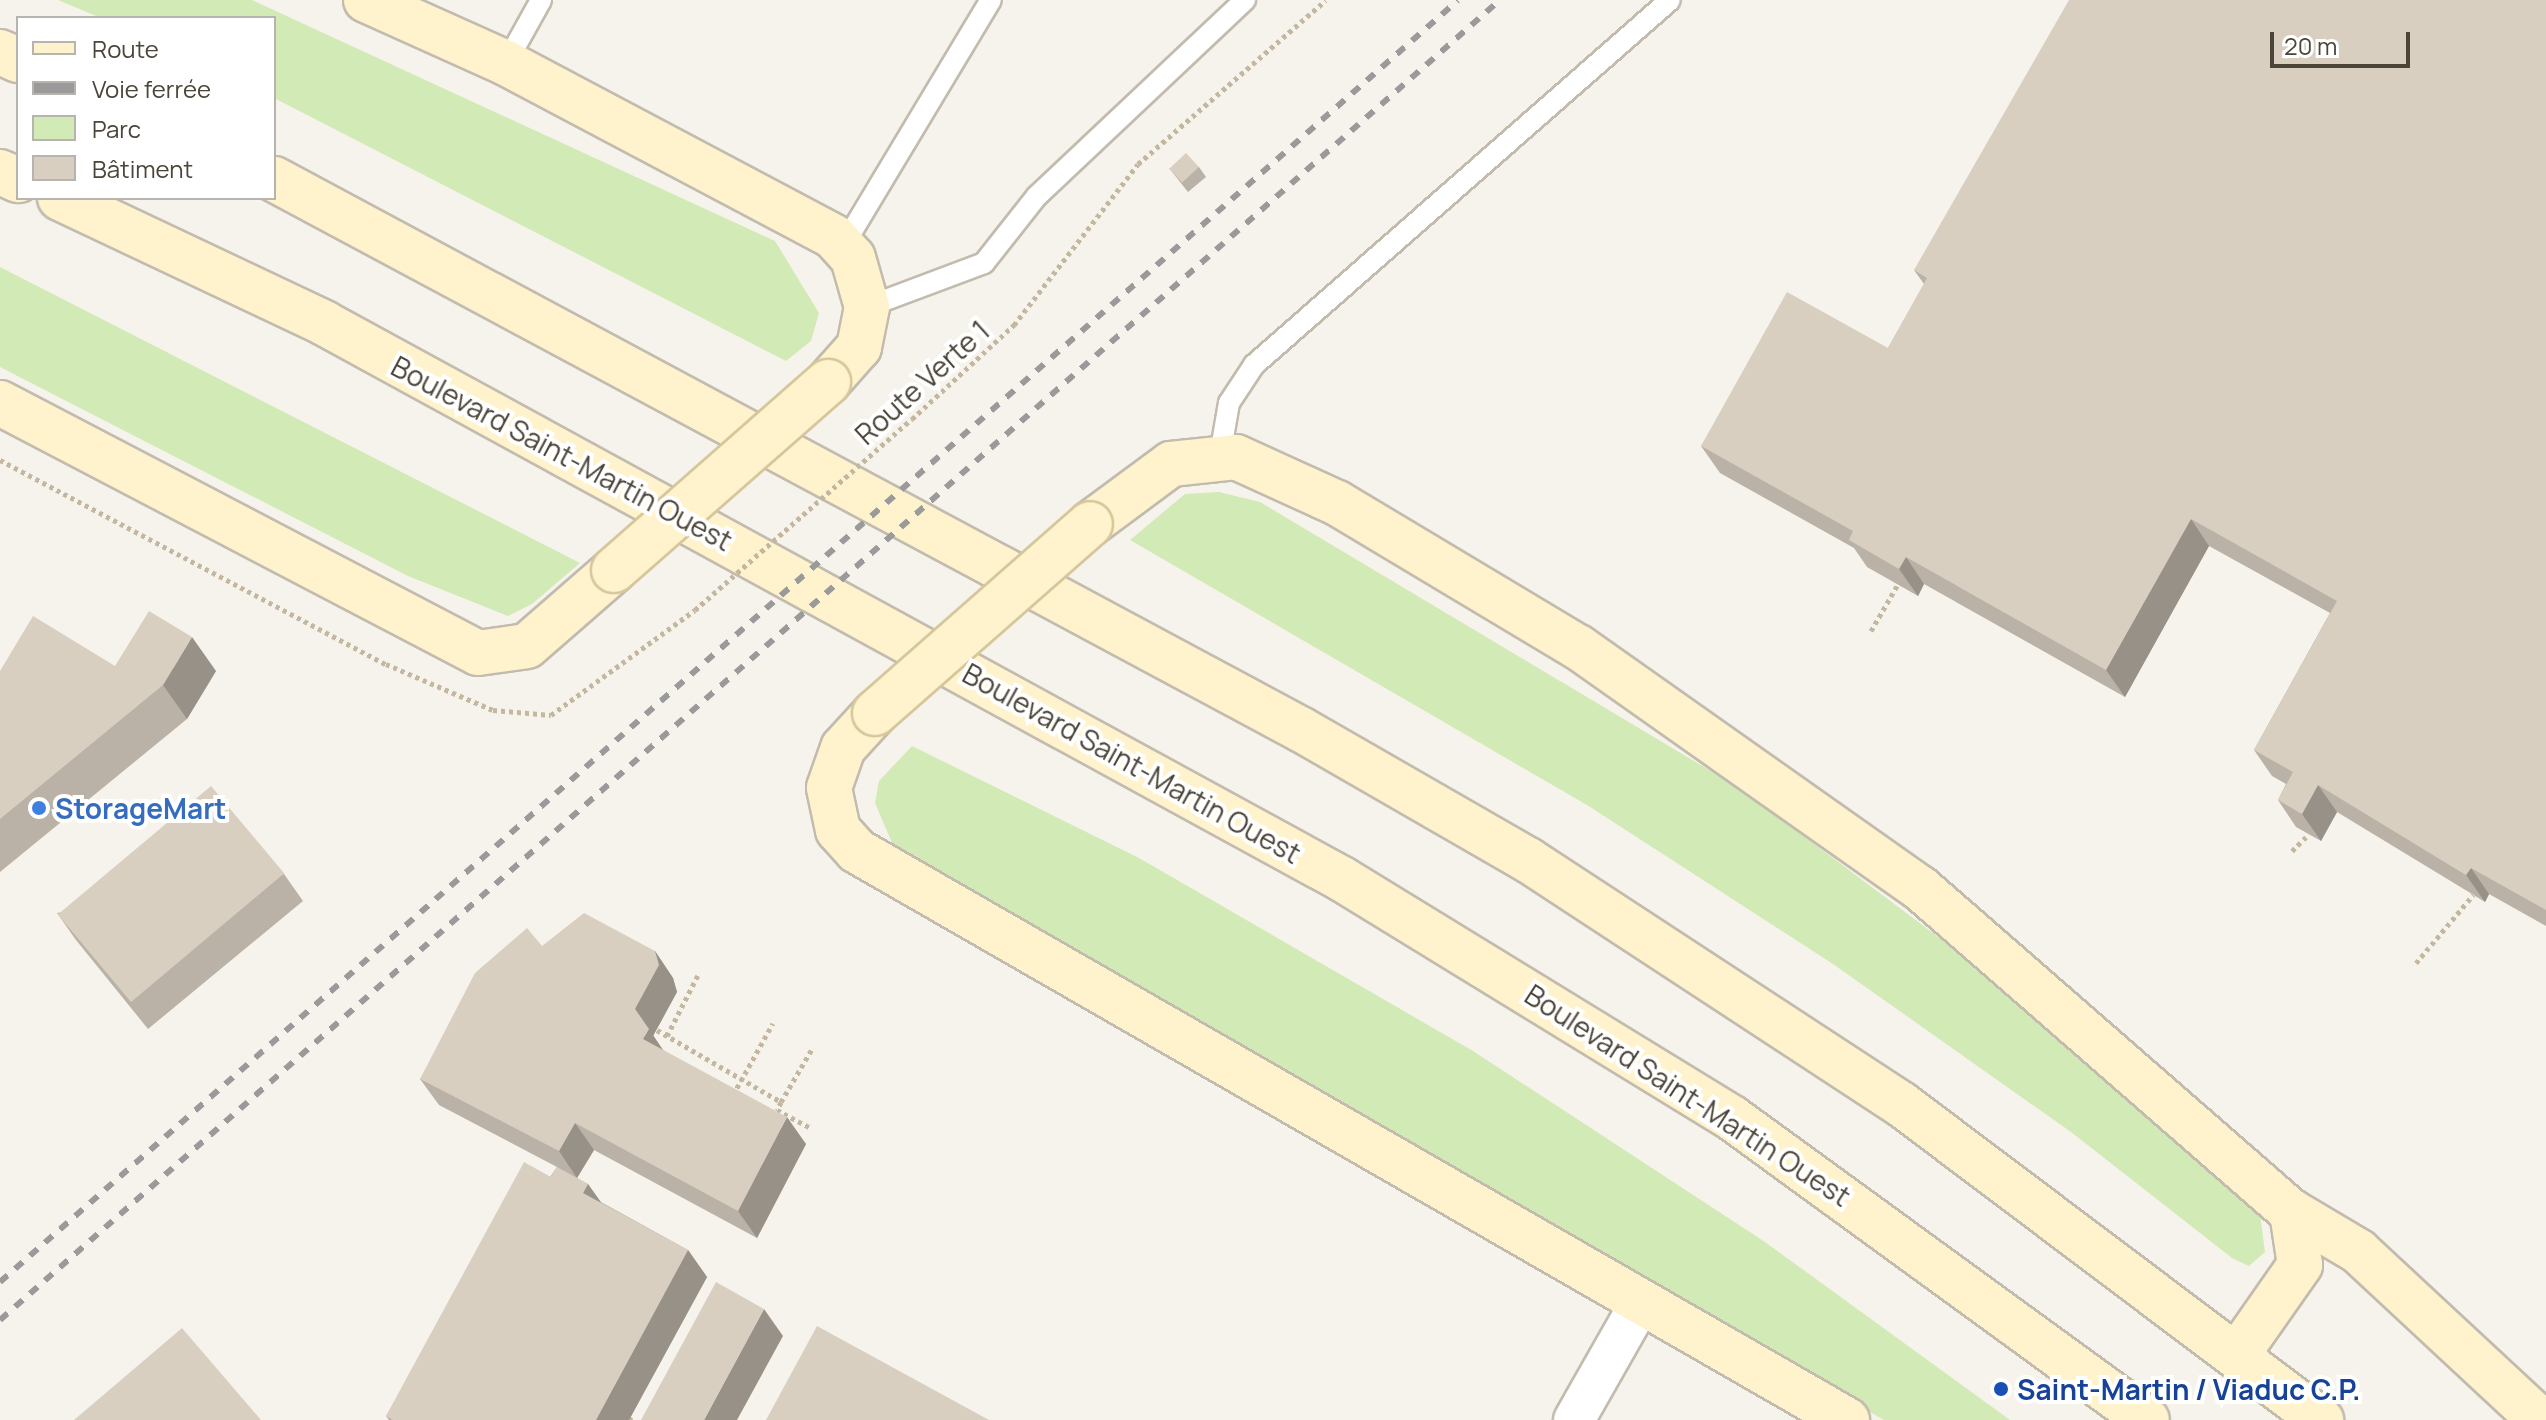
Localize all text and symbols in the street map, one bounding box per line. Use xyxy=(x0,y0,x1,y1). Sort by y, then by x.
legend xyxy=(16,16,276,200)
scale bar xyxy=(2274,16,2414,66)
text: 20 m xyxy=(2284,29,2337,62)
text: Route xyxy=(92,32,159,65)
text: Voie ferrée xyxy=(92,72,211,105)
text: Parc xyxy=(92,112,141,145)
text: Bâtiment xyxy=(92,152,193,185)
street label: Route Verte 1 xyxy=(848,313,996,451)
street label: Boulevard Saint-Martin Ouest xyxy=(386,349,738,557)
street label: Boulevard Saint-Martin Ouest xyxy=(957,656,1307,870)
place label: StorageMart xyxy=(55,791,226,825)
marker: StorageMart xyxy=(30,799,48,817)
street label: Boulevard Saint-Martin Ouest xyxy=(1519,977,1857,1213)
place label: Saint-Martin / Viaduc C.P. xyxy=(2017,1372,2360,1406)
marker: Saint-Martin / Viaduc C.P. xyxy=(1992,1380,2010,1398)

